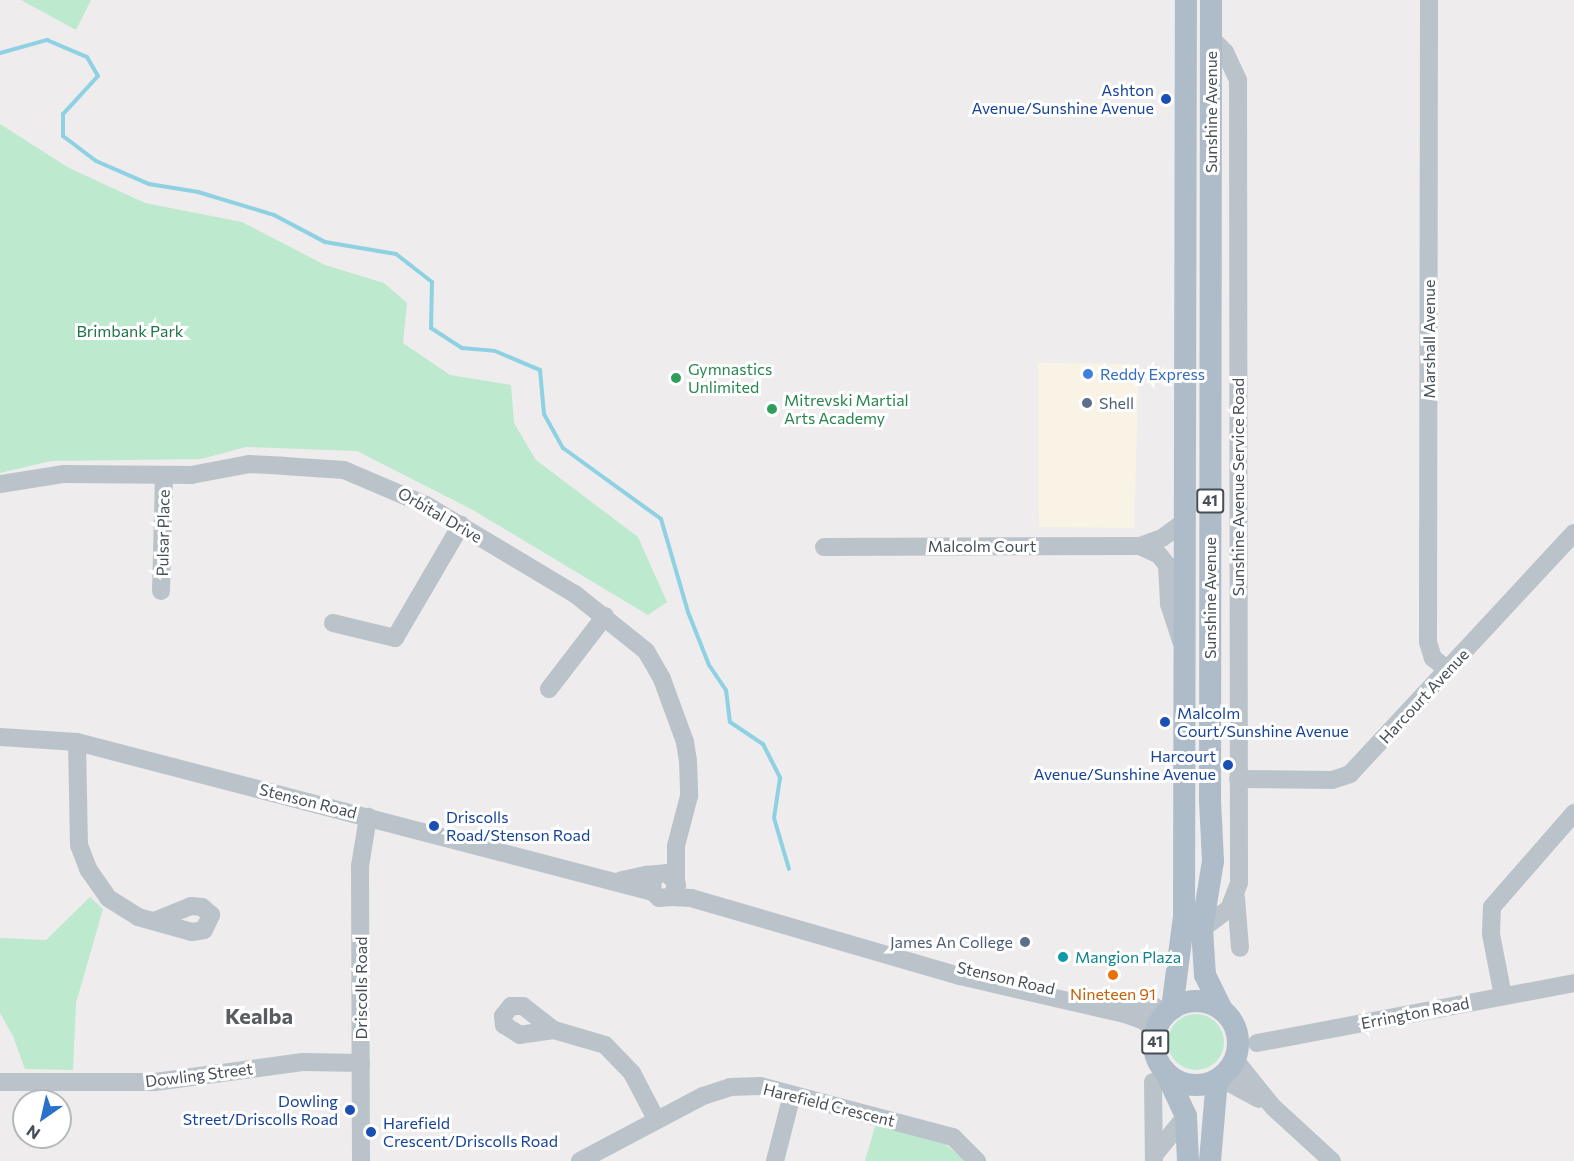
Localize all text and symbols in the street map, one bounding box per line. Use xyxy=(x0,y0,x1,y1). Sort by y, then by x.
street label: Sunshine Avenue xyxy=(1201,51,1221,173)
place label: Ashton Avenue/Sunshine Avenue xyxy=(971,80,1154,118)
marker: Ashton Avenue/Sunshine Avenue xyxy=(1159,92,1173,106)
street label: Marshall Avenue xyxy=(1419,280,1439,398)
park label: Brimbank Park xyxy=(77,321,183,341)
place label: Gymnastics Unlimited xyxy=(688,359,772,397)
place label: Reddy Express xyxy=(1100,364,1205,384)
marker: Reddy Express xyxy=(1081,367,1095,381)
marker: Gymnastics Unlimited xyxy=(669,371,683,385)
street label: Sunshine Avenue Service Road xyxy=(1228,378,1248,596)
place label: Mitrevski Martial Arts Academy xyxy=(784,390,909,428)
place label: Shell xyxy=(1099,393,1134,413)
marker: Shell xyxy=(1080,396,1094,410)
marker: Mitrevski Martial Arts Academy xyxy=(765,402,779,416)
street label: Orbital Drive xyxy=(395,483,485,547)
street label: Pulsar Place xyxy=(153,489,173,577)
road number: 41 xyxy=(1195,489,1225,513)
street label: Malcolm Court xyxy=(928,536,1036,556)
street label: Sunshine Avenue xyxy=(1200,537,1220,659)
street label: Harcourt Avenue xyxy=(1375,645,1473,747)
place label: Malcolm Court/Sunshine Avenue xyxy=(1177,703,1349,741)
marker: Malcolm Court/Sunshine Avenue xyxy=(1158,715,1172,729)
place label: Harcourt Avenue/Sunshine Avenue xyxy=(1033,746,1216,784)
marker: Harcourt Avenue/Sunshine Avenue xyxy=(1221,758,1235,772)
street label: Stenson Road xyxy=(257,780,359,822)
place label: Driscolls Road/Stenson Road xyxy=(446,807,590,845)
marker: Driscolls Road/Stenson Road xyxy=(427,819,441,833)
place label: James An College xyxy=(890,932,1013,952)
marker: James An College xyxy=(1018,935,1032,949)
street label: Driscolls Road xyxy=(351,937,371,1039)
place label: Mangion Plaza xyxy=(1075,947,1181,967)
marker: Mangion Plaza xyxy=(1056,950,1070,964)
street label: Stenson Road xyxy=(955,957,1057,999)
marker: Nineteen 91 xyxy=(1106,968,1120,982)
place label: Nineteen 91 xyxy=(1070,984,1156,1004)
street label: Errington Road xyxy=(1359,993,1471,1033)
district label: Kealba xyxy=(225,1003,293,1029)
road number: 41 xyxy=(1140,1030,1170,1054)
street label: Dowling Street xyxy=(144,1059,254,1091)
street label: Harefield Crescent xyxy=(761,1079,897,1131)
north arrow xyxy=(12,1089,72,1149)
place label: Dowling Street/Driscolls Road xyxy=(183,1091,338,1129)
marker: Dowling Street/Driscolls Road xyxy=(343,1103,357,1117)
place label: Harefield Crescent/Driscolls Road xyxy=(383,1113,558,1151)
text: N xyxy=(22,1121,43,1144)
marker: Harefield Crescent/Driscolls Road xyxy=(364,1125,378,1139)

